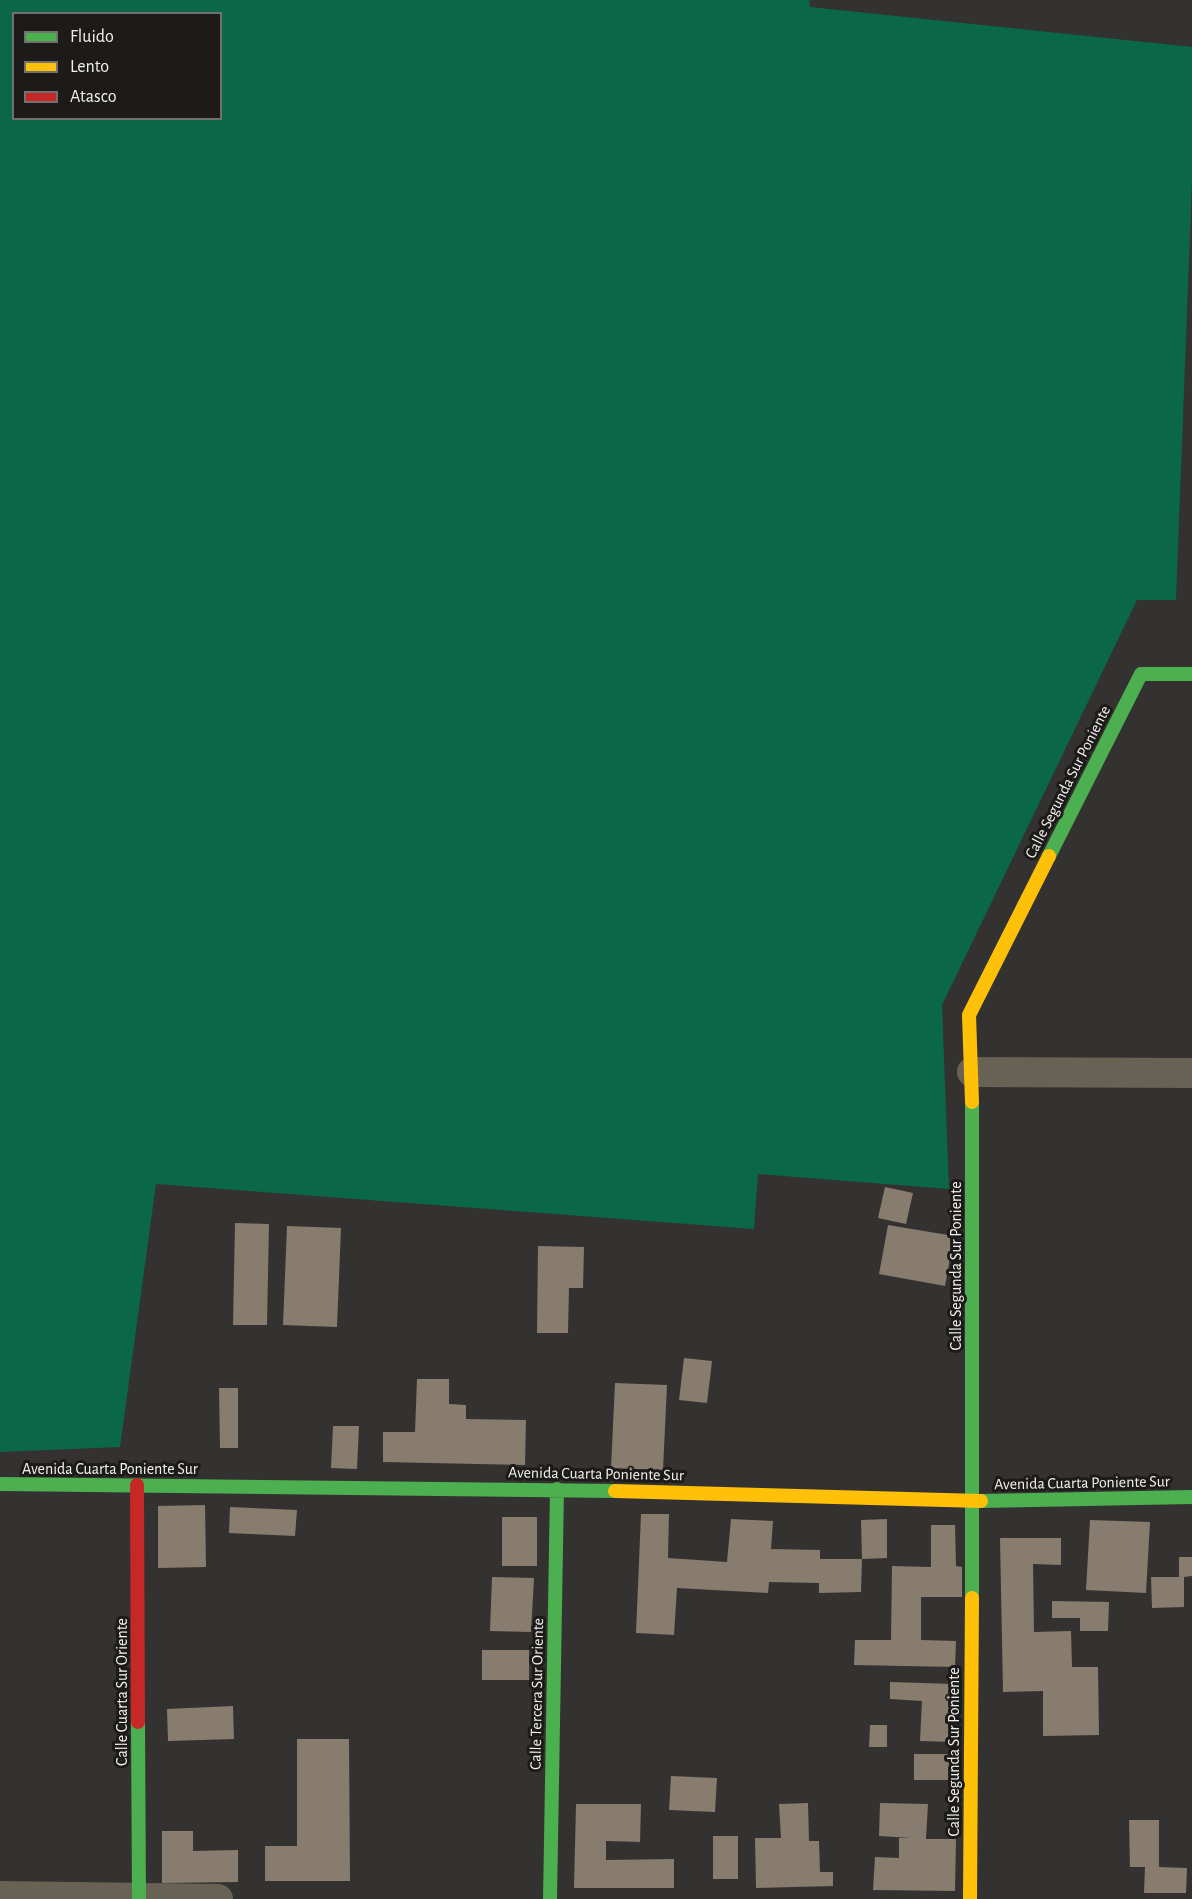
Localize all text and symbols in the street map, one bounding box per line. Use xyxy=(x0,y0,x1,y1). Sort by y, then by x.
legend xyxy=(12,12,222,120)
text: Fluido xyxy=(70,28,114,46)
text: Lento xyxy=(70,58,109,76)
text: Atasco xyxy=(70,88,117,106)
street label: Calle Segunda Sur Poniente xyxy=(1021,702,1115,862)
street label: Calle Segunda Sur Poniente xyxy=(946,1181,966,1351)
street label: Avenida Cuarta Poniente Sur xyxy=(22,1459,198,1479)
street label: Avenida Cuarta Poniente Sur xyxy=(508,1463,684,1485)
street label: Avenida Cuarta Poniente Sur xyxy=(994,1472,1170,1494)
street label: Calle Cuarta Sur Oriente xyxy=(112,1618,132,1766)
street label: Calle Tercera Sur Oriente xyxy=(526,1618,548,1770)
street label: Calle Segunda Sur Poniente xyxy=(944,1667,964,1837)

